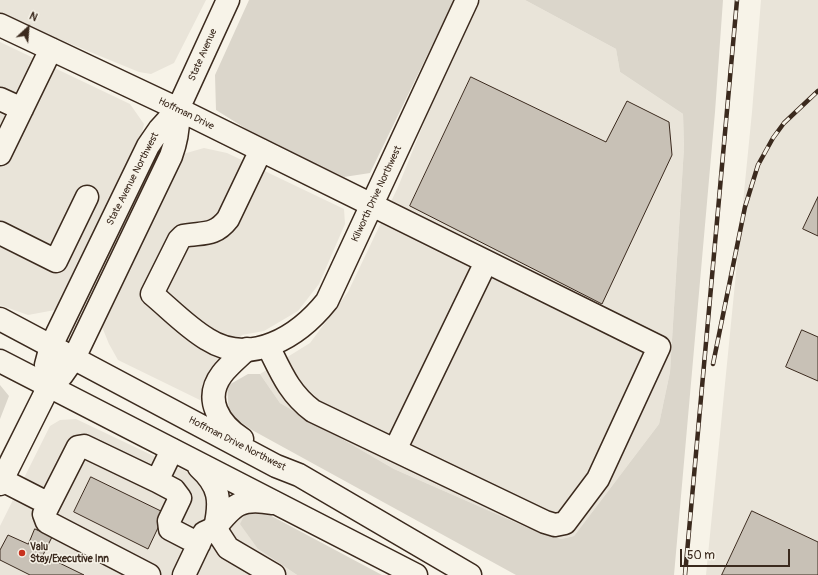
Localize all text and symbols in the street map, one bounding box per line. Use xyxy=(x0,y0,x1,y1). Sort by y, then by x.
north arrow xyxy=(8,8,48,48)
text: N xyxy=(27,9,40,24)
street label: State Avenue xyxy=(186,27,220,83)
street label: Hoffman Drive xyxy=(156,95,216,133)
street label: State Avenue Northwest xyxy=(104,130,162,228)
street label: Kilworth Drive Northwest xyxy=(349,144,405,244)
street label: Hoffman Drive Northwest xyxy=(186,414,288,474)
place label: Valu Stay/Executive Inn xyxy=(30,541,109,564)
scale bar xyxy=(682,541,792,567)
marker: Valu Stay/Executive Inn xyxy=(17,548,27,558)
text: 50 m xyxy=(687,548,715,563)

